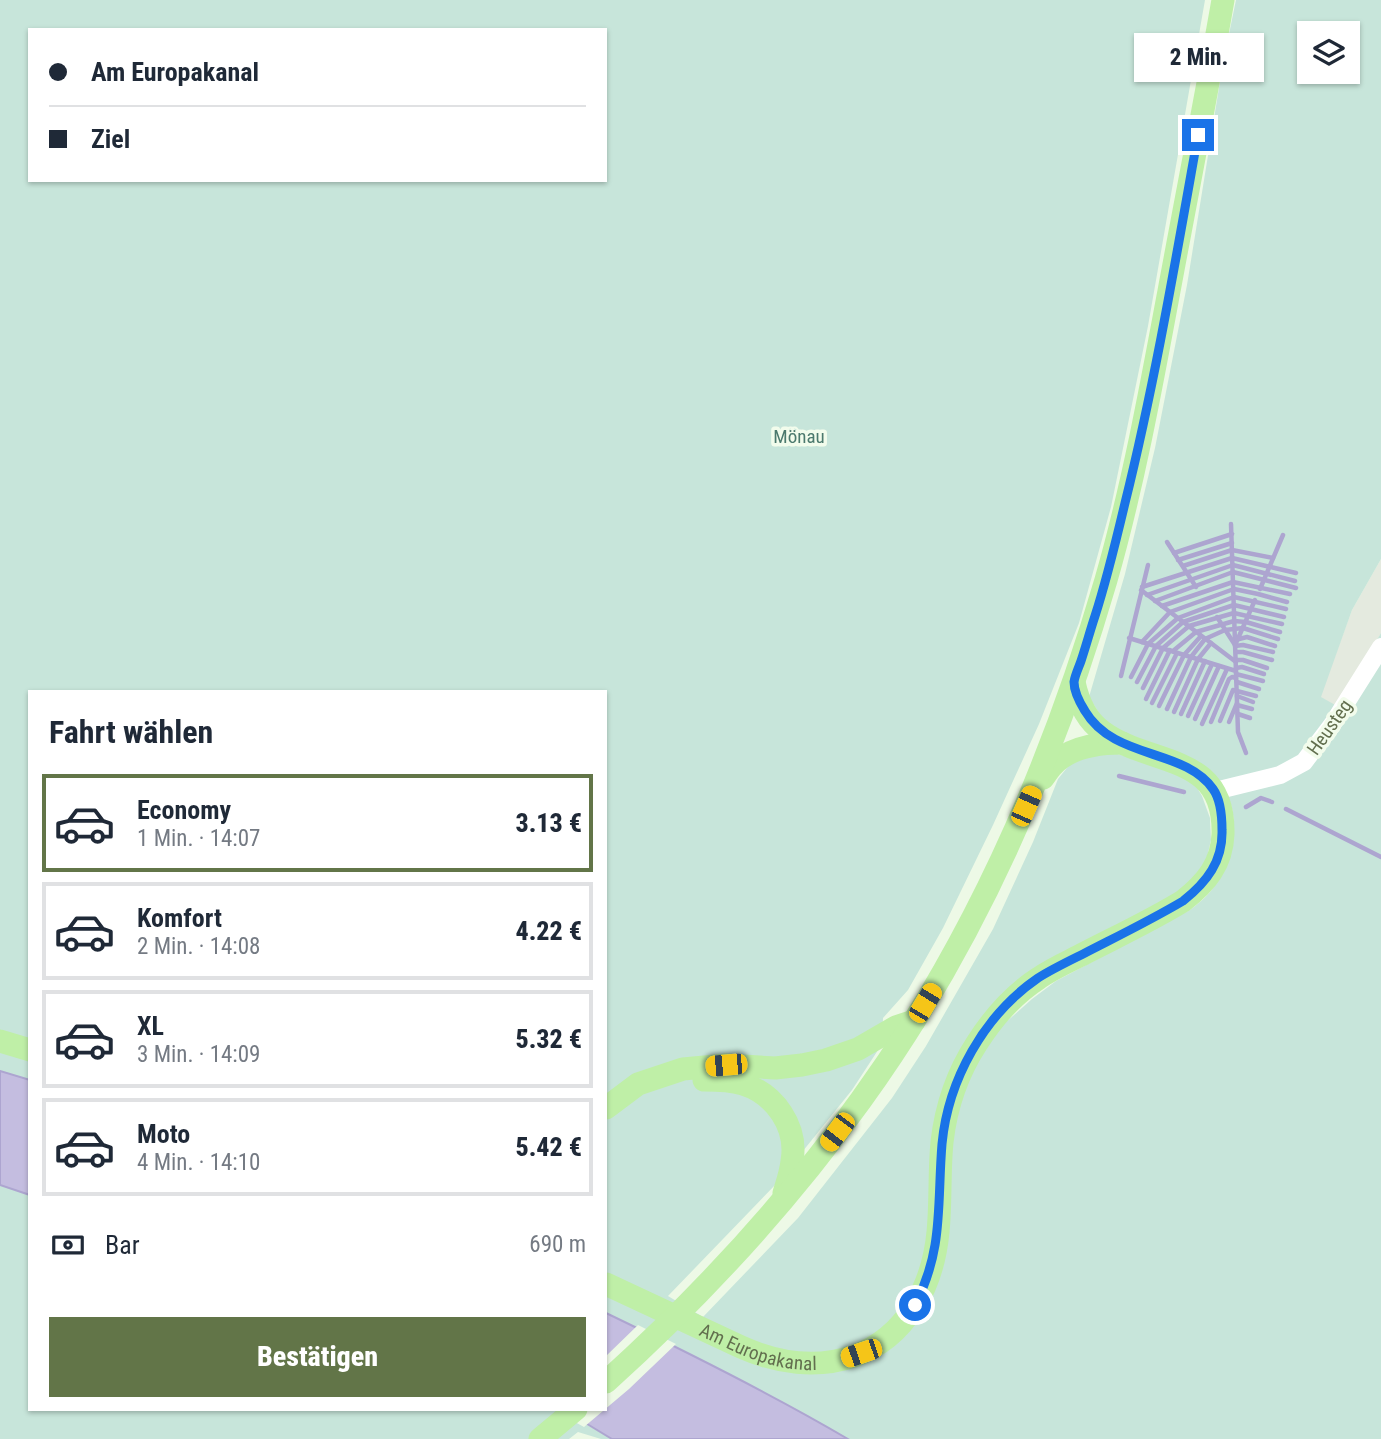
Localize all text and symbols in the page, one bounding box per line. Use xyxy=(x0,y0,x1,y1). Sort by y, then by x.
map controls xyxy=(1297,21,1360,84)
button: layers xyxy=(1297,21,1360,84)
callout: 2 Min. xyxy=(1133,33,1263,82)
text: 2 Min. xyxy=(1170,44,1228,71)
text: Am Europakanal xyxy=(91,57,259,87)
route end xyxy=(1182,119,1214,151)
text: Ziel xyxy=(91,124,130,154)
park label: Mönau xyxy=(773,425,825,448)
street label: Heusteg xyxy=(1302,695,1357,759)
text: Fahrt wählen xyxy=(49,713,213,751)
car xyxy=(1008,783,1045,829)
icon: car xyxy=(53,792,116,855)
text: Economy xyxy=(137,795,231,825)
text: 3.13 € xyxy=(515,808,582,838)
text: 1 Min. · 14:07 xyxy=(137,825,260,852)
icon: car xyxy=(53,900,116,963)
text: Komfort xyxy=(137,903,222,933)
text: 4.22 € xyxy=(515,916,582,946)
text: 2 Min. · 14:08 xyxy=(137,933,260,960)
car xyxy=(906,980,945,1026)
icon: car xyxy=(53,1008,116,1071)
text: XL xyxy=(137,1011,164,1041)
text: 5.32 € xyxy=(515,1024,582,1054)
text: 3 Min. · 14:09 xyxy=(137,1041,260,1068)
car xyxy=(705,1053,748,1077)
car xyxy=(816,1109,859,1155)
icon: car xyxy=(53,1116,116,1179)
text: Moto xyxy=(137,1119,190,1149)
text: 5.42 € xyxy=(515,1132,582,1162)
text: 4 Min. · 14:10 xyxy=(137,1149,260,1176)
icon: cash xyxy=(49,1226,87,1264)
text: Bar xyxy=(105,1230,140,1260)
text: 690 m xyxy=(529,1231,586,1258)
route start xyxy=(899,1289,931,1321)
button: Bestätigen xyxy=(49,1317,586,1397)
street label: Am Europakanal xyxy=(696,1318,817,1375)
car xyxy=(838,1336,885,1370)

